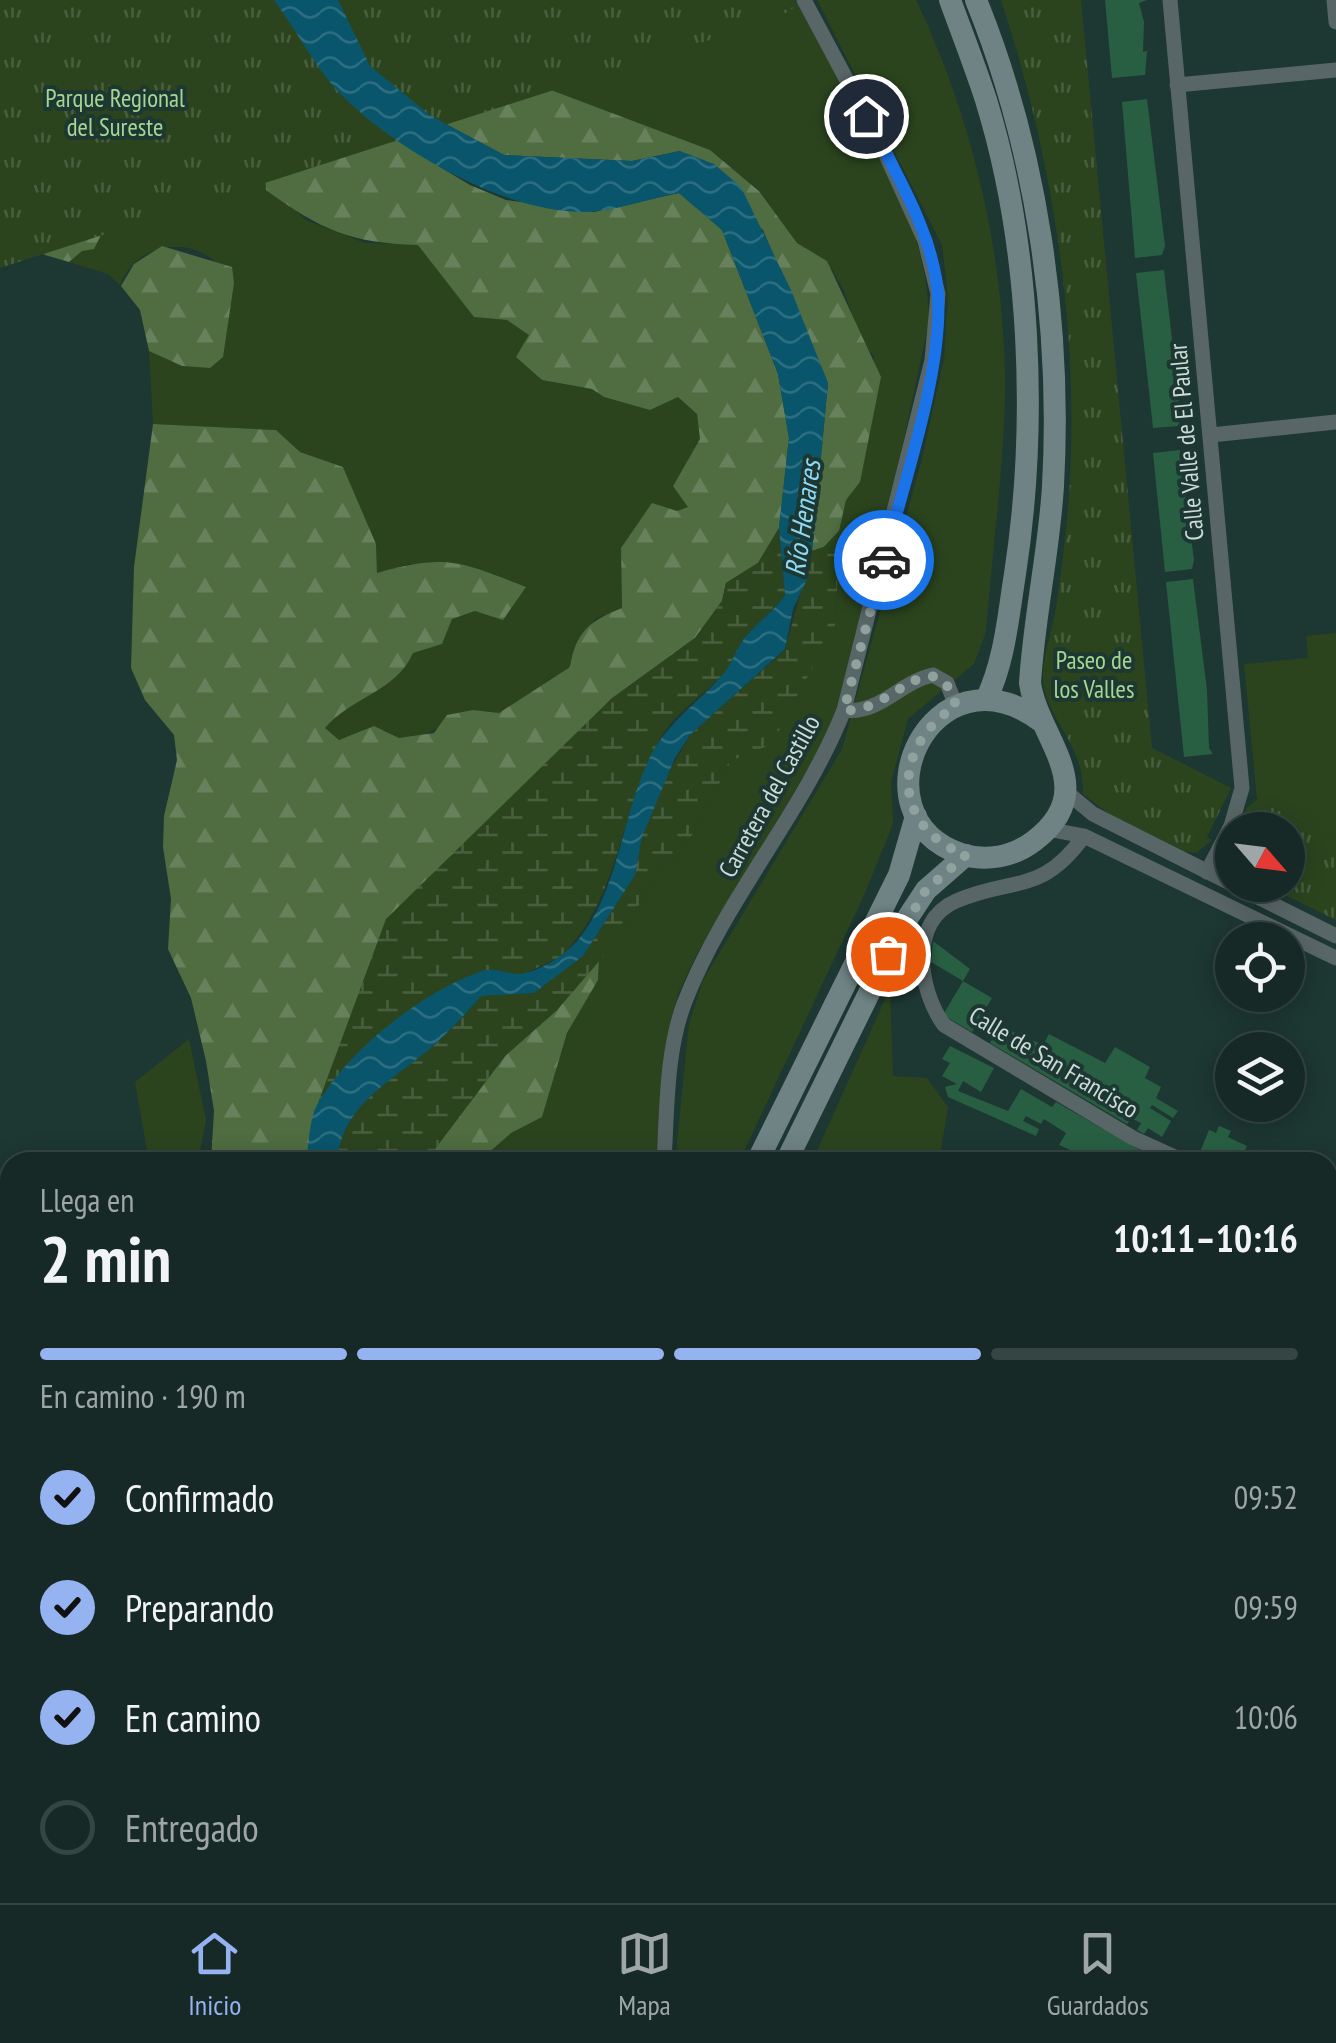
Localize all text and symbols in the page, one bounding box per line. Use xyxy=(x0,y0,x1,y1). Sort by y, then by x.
pin xyxy=(824,74,909,159)
park label: Parque Regional del Sureste xyxy=(45,82,185,143)
icon: home xyxy=(839,89,894,144)
street label: Calle Valle de El Paular xyxy=(1161,342,1211,542)
water label: Río Henares xyxy=(776,455,829,578)
courier xyxy=(834,510,934,610)
icon: car xyxy=(857,533,912,588)
park label: Paseo de los Valles xyxy=(1054,644,1134,705)
street label: Carretera del Castillo xyxy=(711,709,827,883)
north arrow xyxy=(1215,812,1305,902)
map controls xyxy=(1215,812,1305,1122)
pin xyxy=(846,912,931,997)
button: locate xyxy=(1215,922,1305,1012)
icon: bag xyxy=(861,927,916,982)
street label: Calle de San Francisco xyxy=(963,999,1145,1125)
button: layers xyxy=(1215,1032,1305,1122)
text: Llega en xyxy=(40,1179,134,1221)
text: 10:11–10:16 xyxy=(1113,1213,1298,1262)
text: 2 min xyxy=(40,1216,171,1300)
text: En camino · 190 m xyxy=(40,1375,246,1417)
icon: check xyxy=(40,1470,95,1525)
text: Confirmado xyxy=(125,1473,274,1522)
text: 09:52 xyxy=(1234,1476,1298,1518)
icon: check xyxy=(40,1580,95,1635)
text: Preparando xyxy=(125,1583,274,1632)
text: 09:59 xyxy=(1234,1586,1298,1628)
icon: check xyxy=(40,1690,95,1745)
text: En camino xyxy=(125,1693,261,1742)
text: 10:06 xyxy=(1234,1696,1298,1738)
text: Entregado xyxy=(125,1803,259,1852)
tab: Inicio xyxy=(187,1926,242,2023)
tab: Mapa xyxy=(617,1926,672,2023)
tab: Guardados xyxy=(1047,1926,1149,2023)

